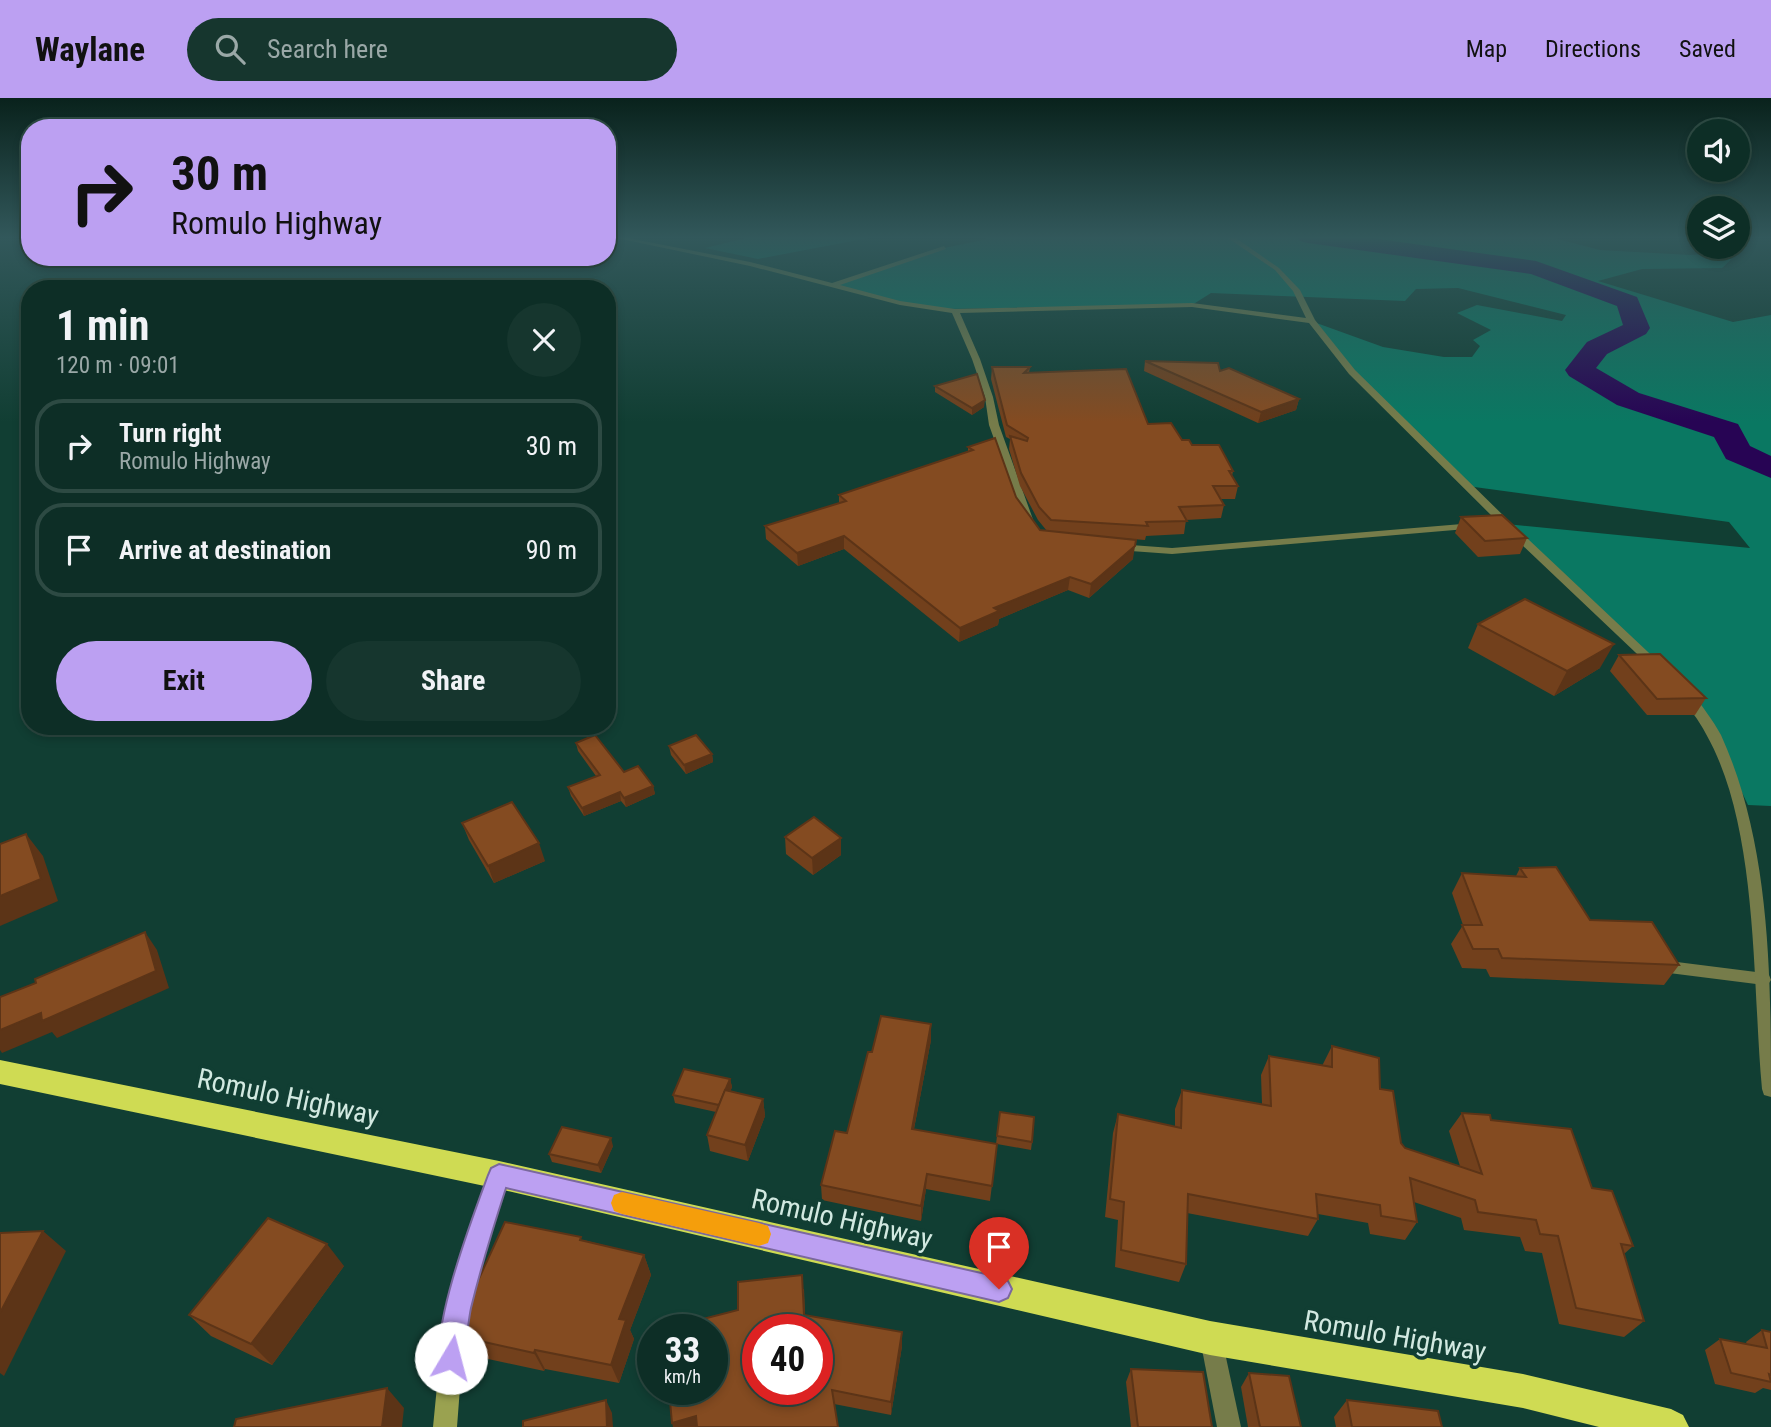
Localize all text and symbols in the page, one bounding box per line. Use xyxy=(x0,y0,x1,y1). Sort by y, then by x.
search box xyxy=(187,18,677,81)
text: Waylane xyxy=(35,30,145,69)
icon: search xyxy=(211,30,249,68)
text: Search here xyxy=(267,34,388,64)
text: Map xyxy=(1466,35,1507,63)
text: Directions xyxy=(1545,35,1641,63)
text: Saved xyxy=(1679,35,1736,63)
map controls xyxy=(1687,119,1750,259)
button: sound xyxy=(1687,119,1750,182)
text: 30 m xyxy=(171,145,268,202)
icon: right xyxy=(56,147,147,238)
button: layers xyxy=(1687,196,1750,259)
text: Romulo Highway xyxy=(171,204,382,242)
text: 1 min xyxy=(56,301,149,350)
button: close xyxy=(507,303,581,377)
text: 120 m · 09:01 xyxy=(56,352,180,379)
text: Turn right xyxy=(119,418,221,448)
icon: right xyxy=(60,427,98,465)
text: 30 m xyxy=(526,431,577,461)
text: Romulo Highway xyxy=(119,448,271,475)
icon: arrive xyxy=(60,531,98,569)
text: Arrive at destination xyxy=(119,535,331,565)
text: 90 m xyxy=(526,535,577,565)
button: Exit xyxy=(56,641,312,721)
button: Share xyxy=(326,641,581,721)
street label: Romulo Highway xyxy=(194,1062,382,1132)
street label: Romulo Highway xyxy=(748,1182,936,1256)
pin xyxy=(969,1217,1029,1289)
icon: arrive xyxy=(980,1228,1018,1266)
street label: Romulo Highway xyxy=(1301,1304,1489,1368)
speed limit sign: 40 xyxy=(742,1314,833,1405)
position arrow xyxy=(414,1321,488,1395)
text: 33 xyxy=(665,1330,700,1371)
text: km/h xyxy=(664,1366,701,1387)

